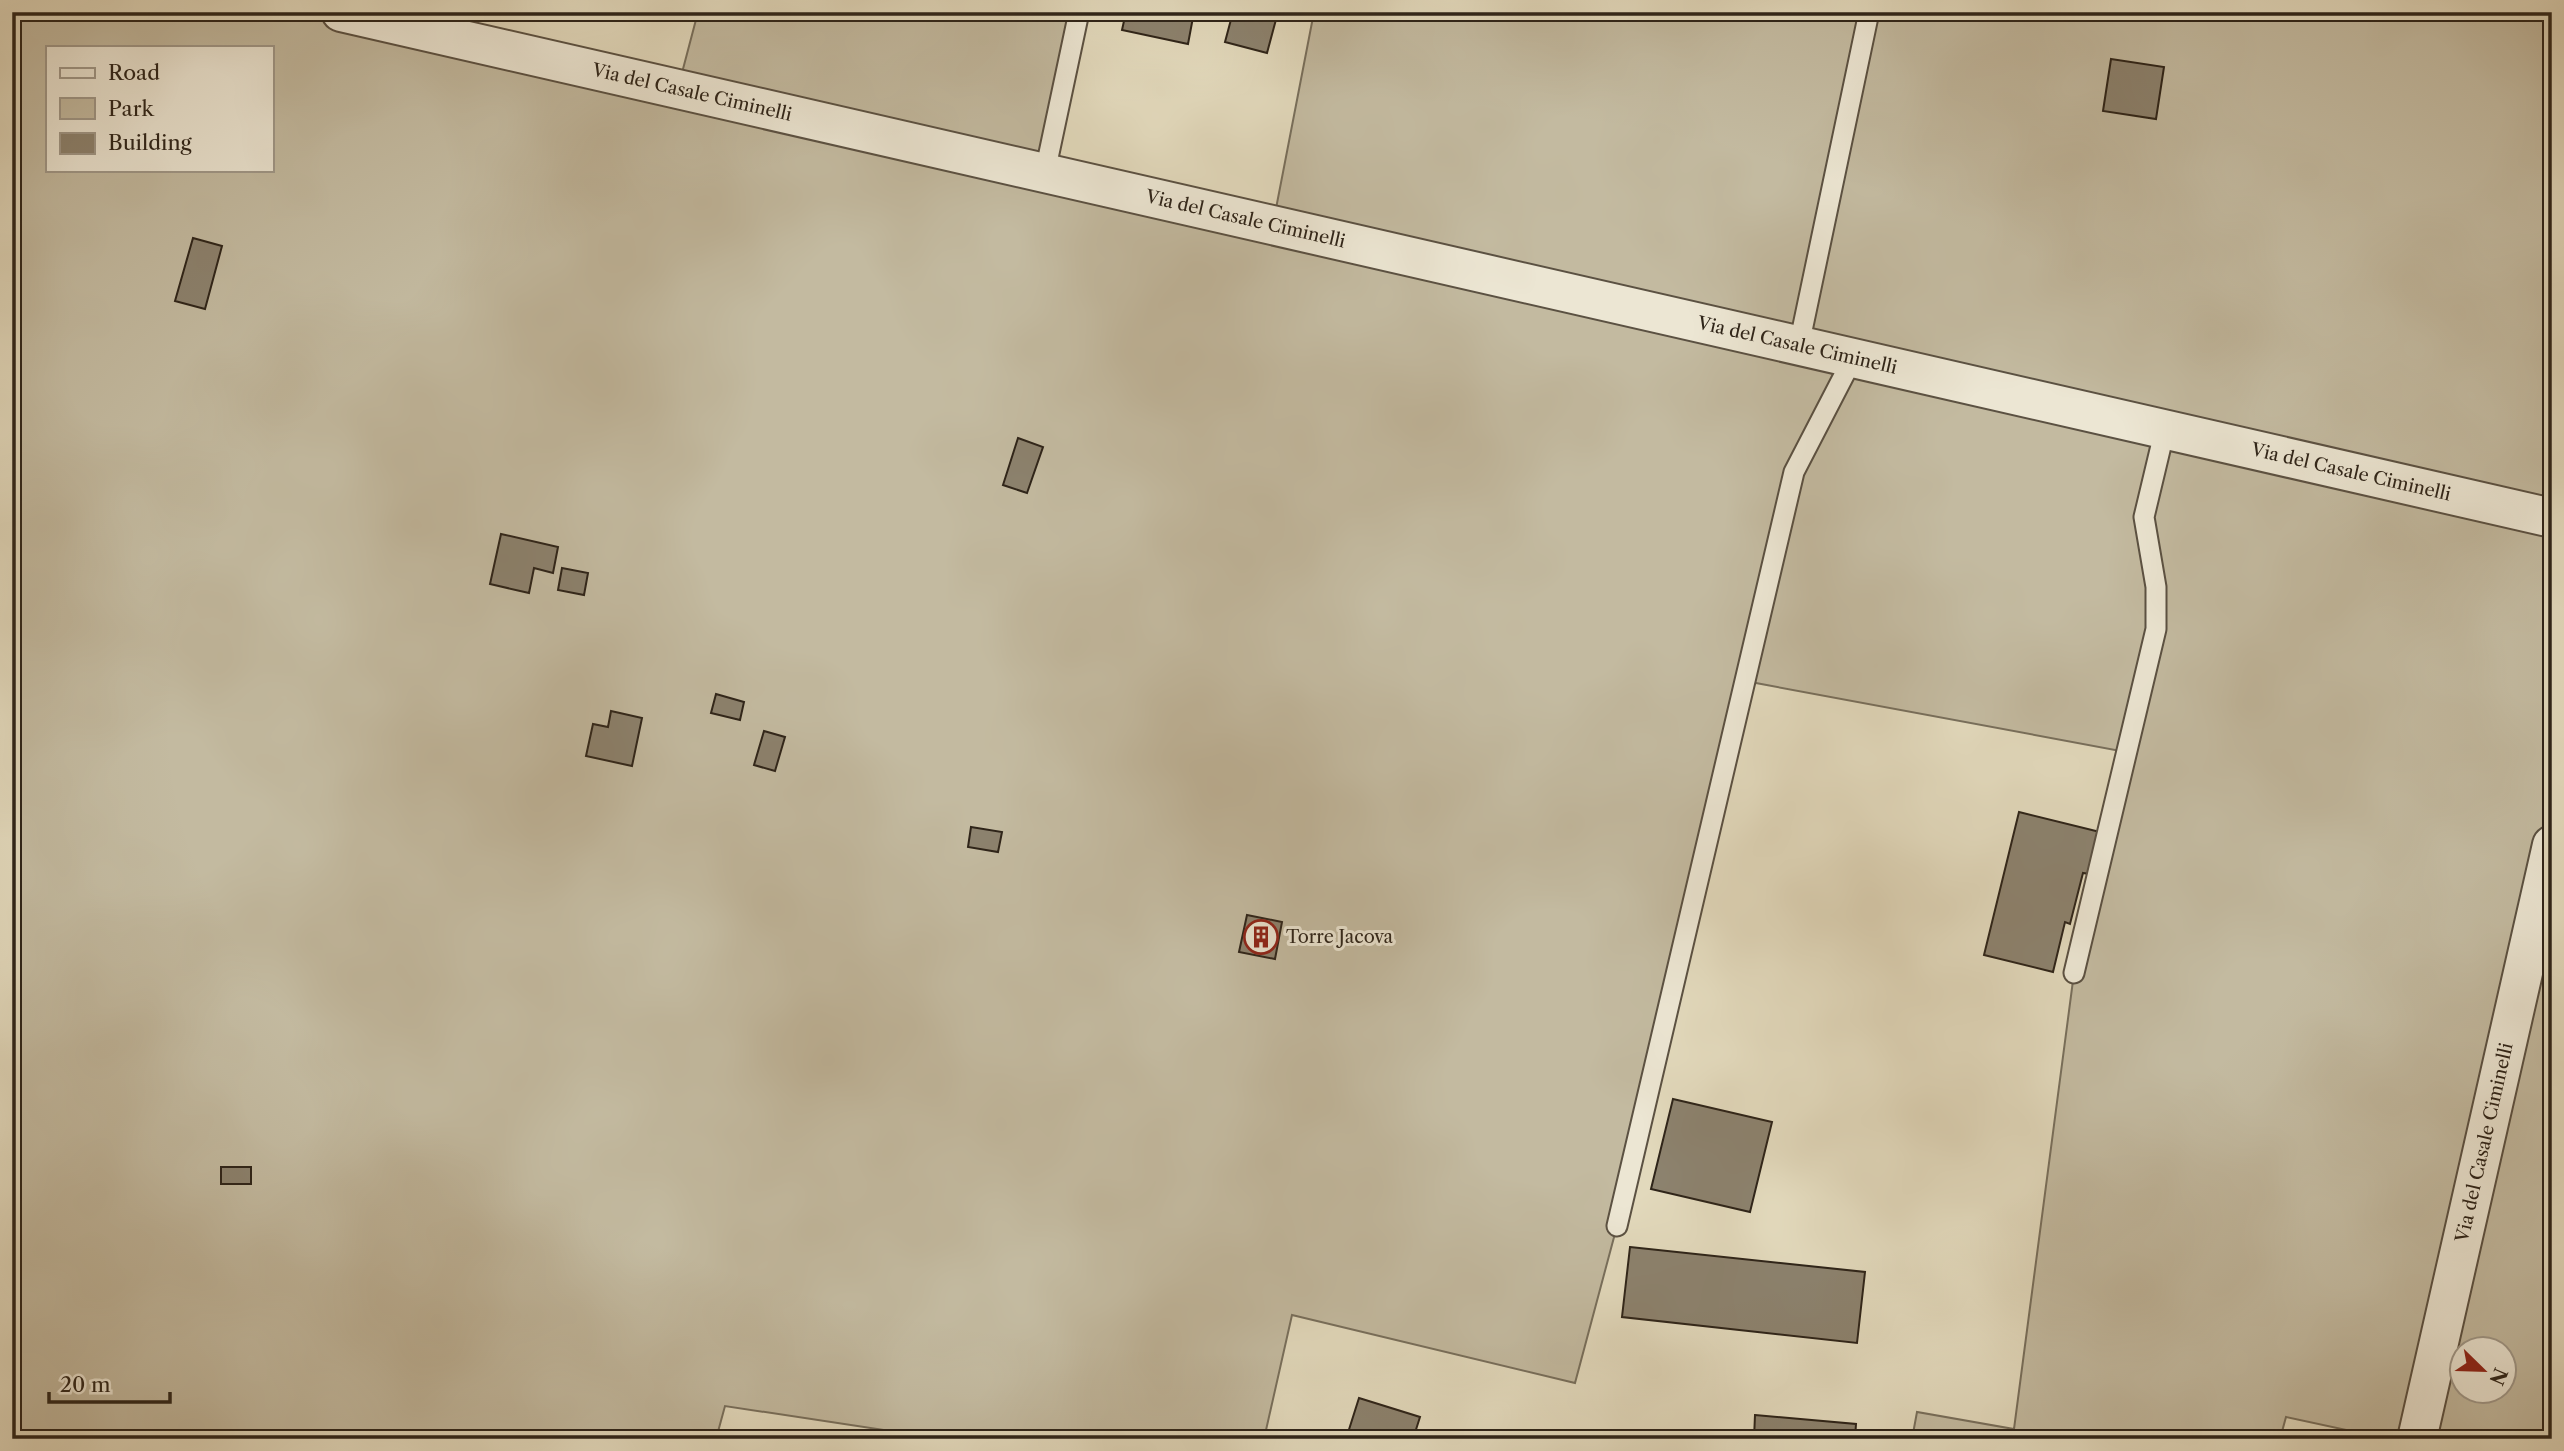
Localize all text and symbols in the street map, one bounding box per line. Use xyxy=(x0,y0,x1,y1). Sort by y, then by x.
legend xyxy=(46,46,273,172)
street label: Via del Casale Ciminelli xyxy=(589,59,794,126)
text: Road xyxy=(108,60,160,85)
text: Park xyxy=(108,96,154,121)
text: Building xyxy=(108,130,193,155)
street label: Via del Casale Ciminelli xyxy=(1143,185,1348,253)
street label: Via del Casale Ciminelli xyxy=(1694,312,1900,379)
street label: Via del Casale Ciminelli xyxy=(2248,438,2453,506)
building icon: Torre Jacova xyxy=(1242,918,1280,956)
place label: Torre Jacova xyxy=(1286,926,1393,948)
street label: Via del Casale Ciminelli xyxy=(2451,1040,2518,1245)
north arrow xyxy=(2448,1336,2518,1406)
scale bar xyxy=(49,1360,170,1404)
text: N xyxy=(2484,1364,2512,1389)
text: 20 m xyxy=(60,1372,111,1397)

